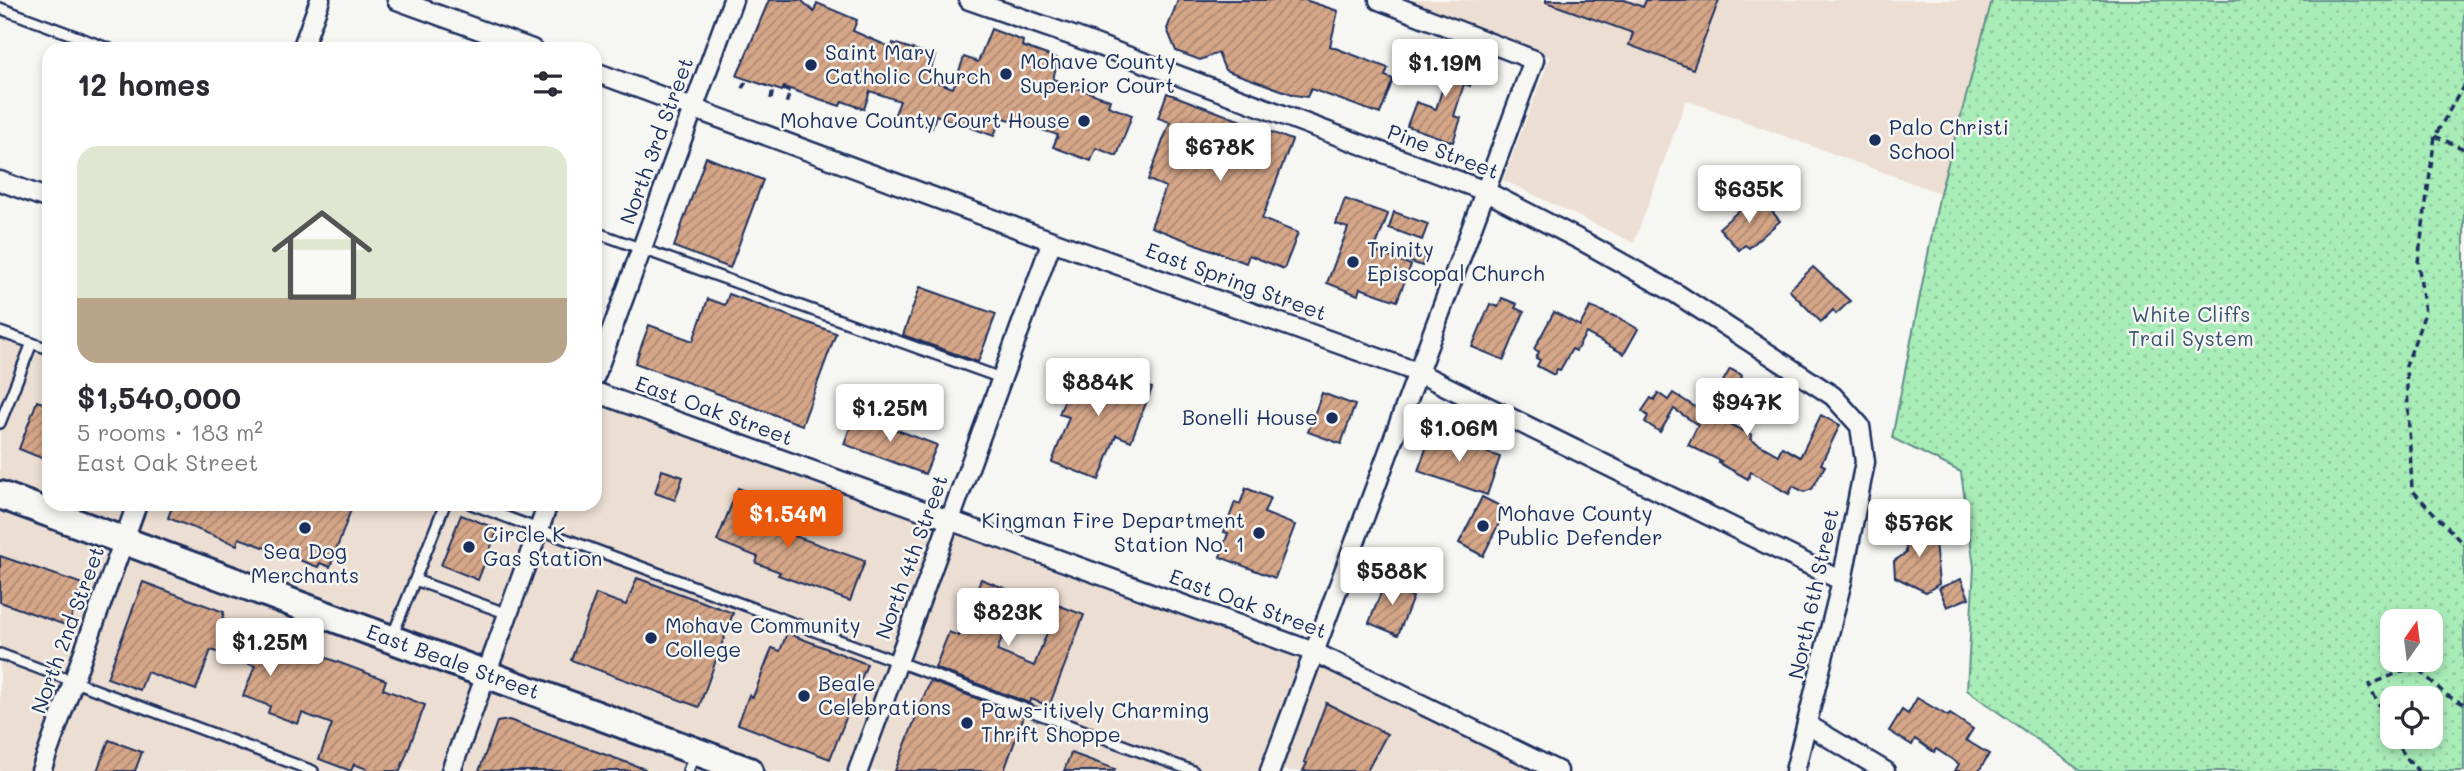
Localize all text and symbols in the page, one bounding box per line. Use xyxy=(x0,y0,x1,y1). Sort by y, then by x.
place label: Saint Mary Catholic Church xyxy=(825,38,990,89)
pin: $1.19M xyxy=(1388,40,1502,99)
place label: Mohave County Superior Court xyxy=(1020,47,1176,98)
text: $1.19M xyxy=(1408,47,1482,77)
street label: North 3rd Street xyxy=(613,53,698,228)
marker: Saint Mary Catholic Church xyxy=(803,57,819,73)
text: 12 homes xyxy=(77,64,210,104)
icon: filters xyxy=(529,65,567,103)
marker: Mohave County Superior Court xyxy=(998,66,1014,82)
place label: Mohave County Court House xyxy=(780,106,1070,133)
marker: Mohave County Court House xyxy=(1076,113,1092,129)
place label: Palo Christi School xyxy=(1889,113,2009,164)
street label: Pine Street xyxy=(1384,117,1503,184)
pin: $678K xyxy=(1171,124,1269,183)
text: $678K xyxy=(1185,131,1255,161)
marker: Palo Christi School xyxy=(1867,132,1883,148)
pin: $635K xyxy=(1700,166,1798,225)
text: $635K xyxy=(1714,173,1784,203)
icon: home xyxy=(259,192,385,318)
street label: East Spring Street xyxy=(1142,235,1331,326)
place label: Trinity Episcopal Church xyxy=(1367,235,1545,286)
marker: Trinity Episcopal Church xyxy=(1345,254,1361,270)
park label: White Cliffs Trail System xyxy=(2128,300,2254,351)
pin: $884K xyxy=(1049,358,1147,418)
text: $884K xyxy=(1062,366,1134,396)
street label: East Oak Street xyxy=(632,369,797,451)
text: $1,540,000 xyxy=(77,377,241,417)
pin: $947K xyxy=(1698,378,1796,438)
pin: $1.25M xyxy=(833,384,947,444)
text: $947K xyxy=(1712,386,1782,416)
text: $1.25M xyxy=(852,392,928,422)
place label: Bonelli House xyxy=(1182,403,1318,430)
pin: $1.06M xyxy=(1402,405,1516,464)
marker: Bonelli House xyxy=(1324,410,1340,426)
text: $1.06M xyxy=(1420,412,1498,442)
text: 5 rooms · 183 m² xyxy=(77,417,263,447)
text: East Oak Street xyxy=(77,447,259,477)
street label: North 4th Street xyxy=(868,470,953,643)
pin: $1.54M xyxy=(731,490,845,550)
text: $1.54M xyxy=(749,498,827,528)
place label: Mohave County Public Defender xyxy=(1497,499,1663,550)
pin: $576K xyxy=(1870,500,1968,559)
place label: Kingman Fire Department Station No. 1 xyxy=(982,506,1245,557)
street label: North 6th Street xyxy=(1781,506,1844,681)
text: $576K xyxy=(1884,507,1954,537)
marker: Mohave County Public Defender xyxy=(1475,518,1491,534)
marker: Sea Dog Merchants xyxy=(297,520,313,536)
place label: Circle K Gas Station xyxy=(483,520,602,571)
marker: Kingman Fire Department Station No. 1 xyxy=(1251,525,1267,541)
place label: Sea Dog Merchants xyxy=(251,537,359,588)
marker: Circle K Gas Station xyxy=(461,539,477,555)
street label: North 2nd Street xyxy=(24,542,109,717)
pin: $588K xyxy=(1343,548,1441,607)
text: $588K xyxy=(1356,555,1428,585)
street label: East Oak Street xyxy=(1166,562,1331,644)
pin: $823K xyxy=(959,588,1057,648)
text: $823K xyxy=(973,596,1043,626)
north arrow xyxy=(2380,609,2443,672)
map controls xyxy=(2380,609,2443,749)
place label: Mohave Community College xyxy=(665,611,861,662)
street label: East Beale Street xyxy=(363,617,544,704)
pin: $1.25M xyxy=(213,618,327,678)
text: $1.25M xyxy=(232,626,308,656)
marker: Mohave Community College xyxy=(643,630,659,646)
place label: Beale Celebrations xyxy=(818,669,951,720)
button: locate xyxy=(2380,686,2443,749)
marker: Beale Celebrations xyxy=(796,688,812,704)
place label: Paws-itively Charming Thrift Shoppe xyxy=(981,696,1209,747)
marker: Paws-itively Charming Thrift Shoppe xyxy=(959,715,975,731)

